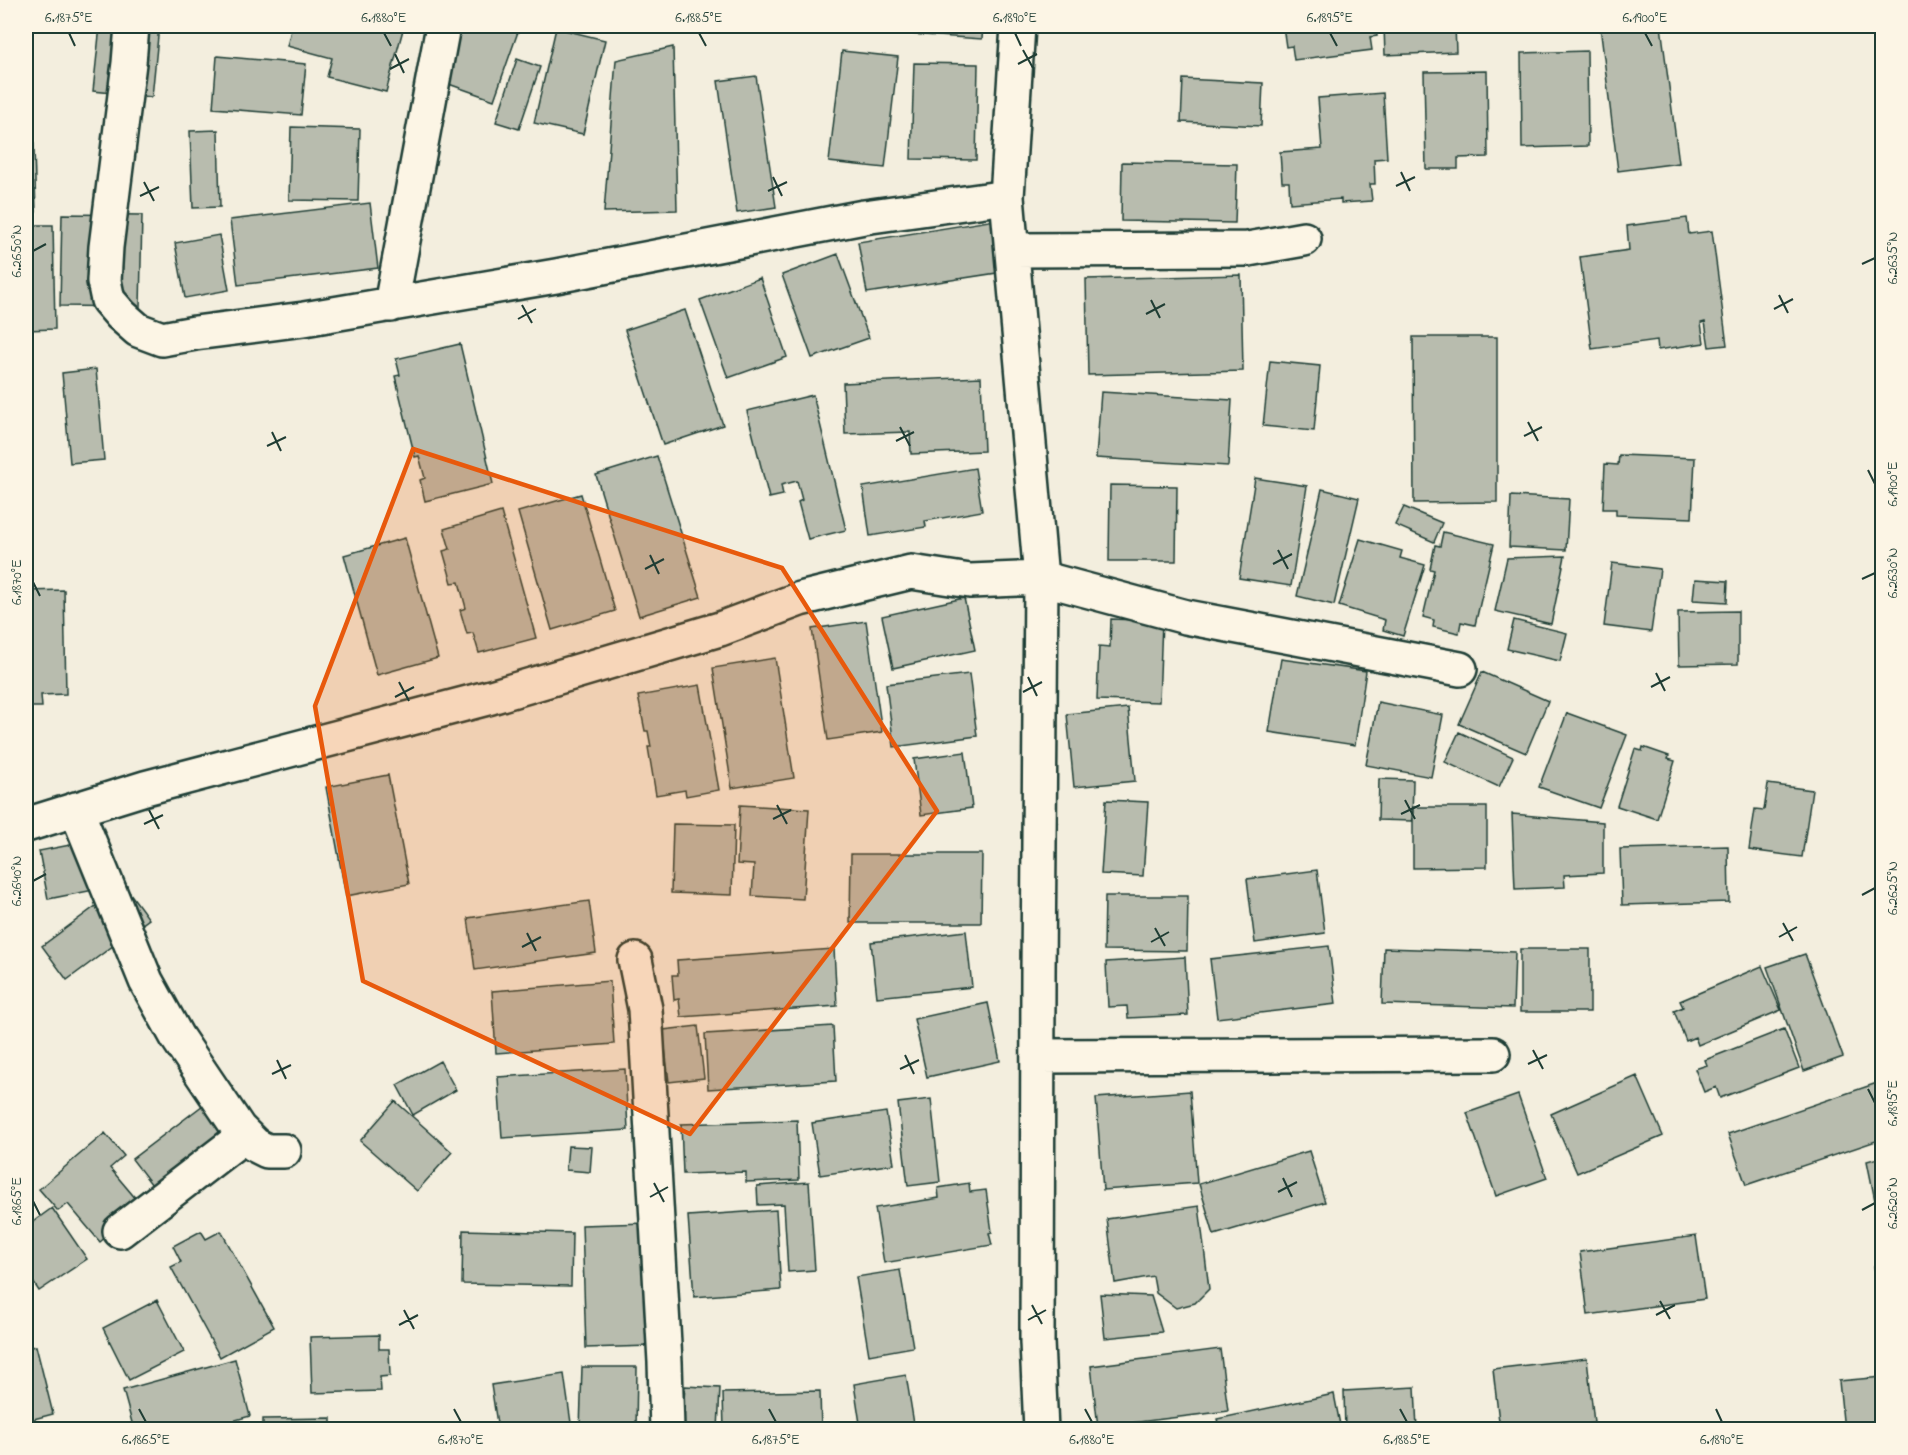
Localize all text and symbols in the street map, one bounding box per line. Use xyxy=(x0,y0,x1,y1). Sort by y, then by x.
text: 6.1875°E xyxy=(45,7,93,29)
text: 6.1880°E xyxy=(361,7,407,29)
text: 6.1885°E xyxy=(675,7,723,29)
text: 6.1890°E xyxy=(993,7,1037,29)
text: 6.1895°E xyxy=(1307,7,1353,29)
text: 6.1900°E xyxy=(1622,7,1668,29)
text: 6.2650°N xyxy=(6,225,28,277)
text: 6.2635°N xyxy=(1882,232,1904,284)
text: 6.1900°E xyxy=(1882,461,1904,507)
text: 6.2630°N xyxy=(1882,548,1904,598)
text: 6.1870°E xyxy=(6,559,28,605)
text: 6.2640°N xyxy=(6,856,28,906)
text: 6.2625°N xyxy=(1882,861,1904,915)
text: 6.1895°E xyxy=(1882,1080,1904,1126)
text: 6.1865°E xyxy=(6,1177,28,1225)
text: 6.2620°N xyxy=(1882,1177,1904,1229)
text: 6.1865°E xyxy=(122,1429,170,1451)
text: 6.1870°E xyxy=(438,1429,484,1451)
text: 6.1875°E xyxy=(752,1429,800,1451)
text: 6.1880°E xyxy=(1069,1429,1115,1451)
text: 6.1885°E xyxy=(1383,1429,1431,1451)
text: 6.1890°E xyxy=(1700,1429,1744,1451)

